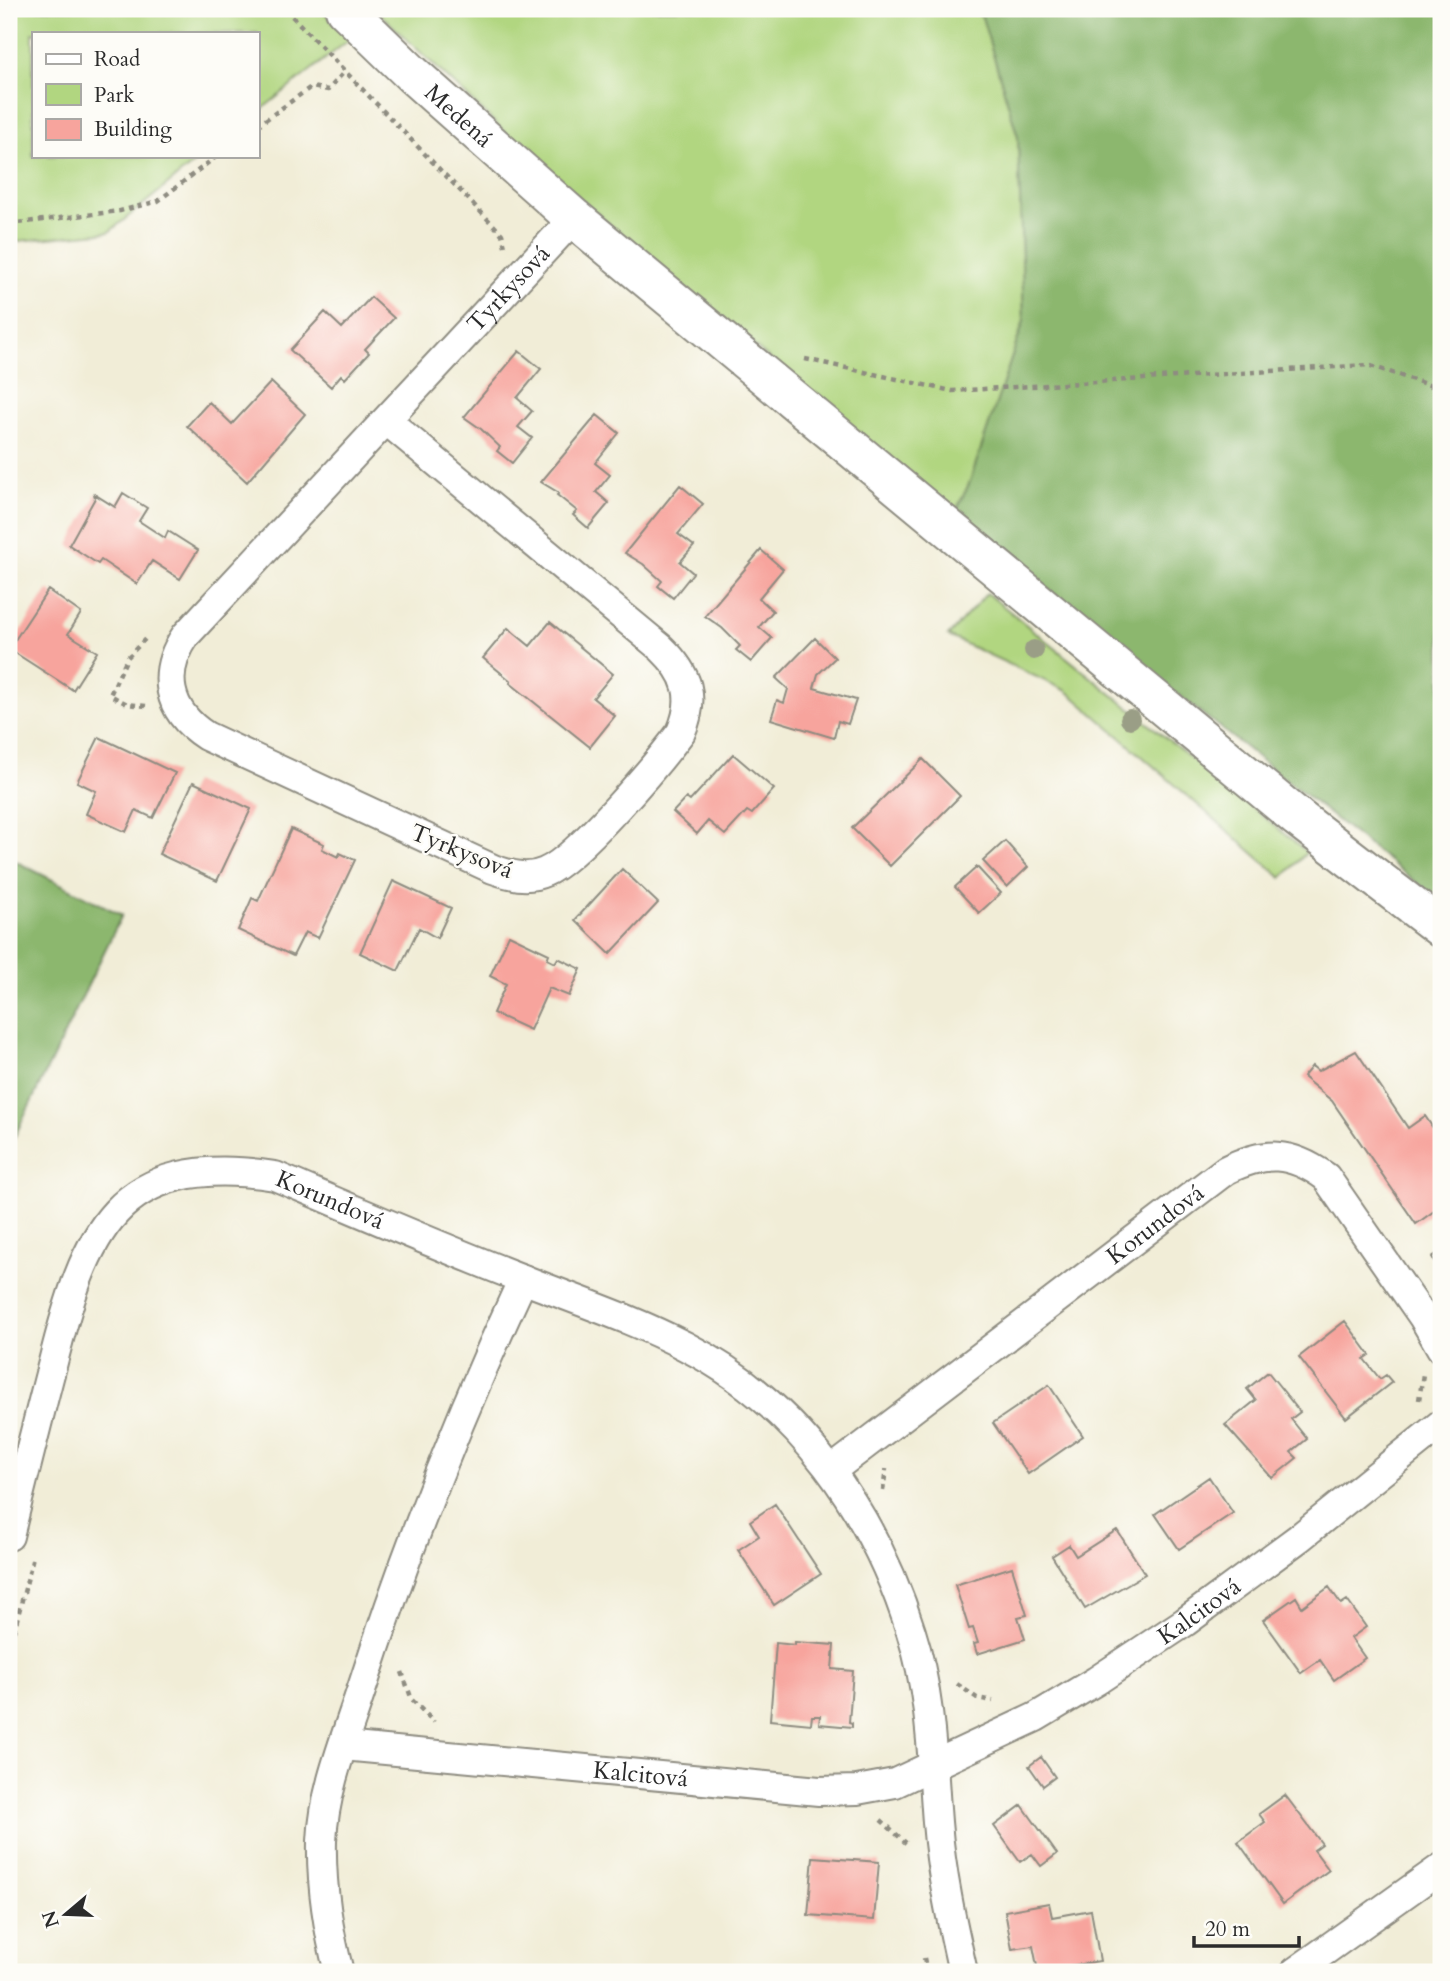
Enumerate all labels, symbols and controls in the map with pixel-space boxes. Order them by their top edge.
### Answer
legend [32,32,259,158]
text: Road [94,45,140,74]
street label: Medená [417,77,500,156]
text: Park [94,81,135,110]
text: Building [94,115,172,144]
street label: Tyrkysová [460,238,558,340]
street label: Tyrkysová [406,816,519,887]
street label: Korundová [271,1162,390,1238]
street label: Korundová [1100,1176,1211,1272]
street label: Kalcitová [1151,1570,1248,1653]
street label: Kalcitová [592,1754,690,1796]
north arrow [32,1880,102,1950]
scale bar [1194,1904,1300,1948]
text: N [36,1907,66,1931]
text: 20 m [1205,1915,1250,1944]

